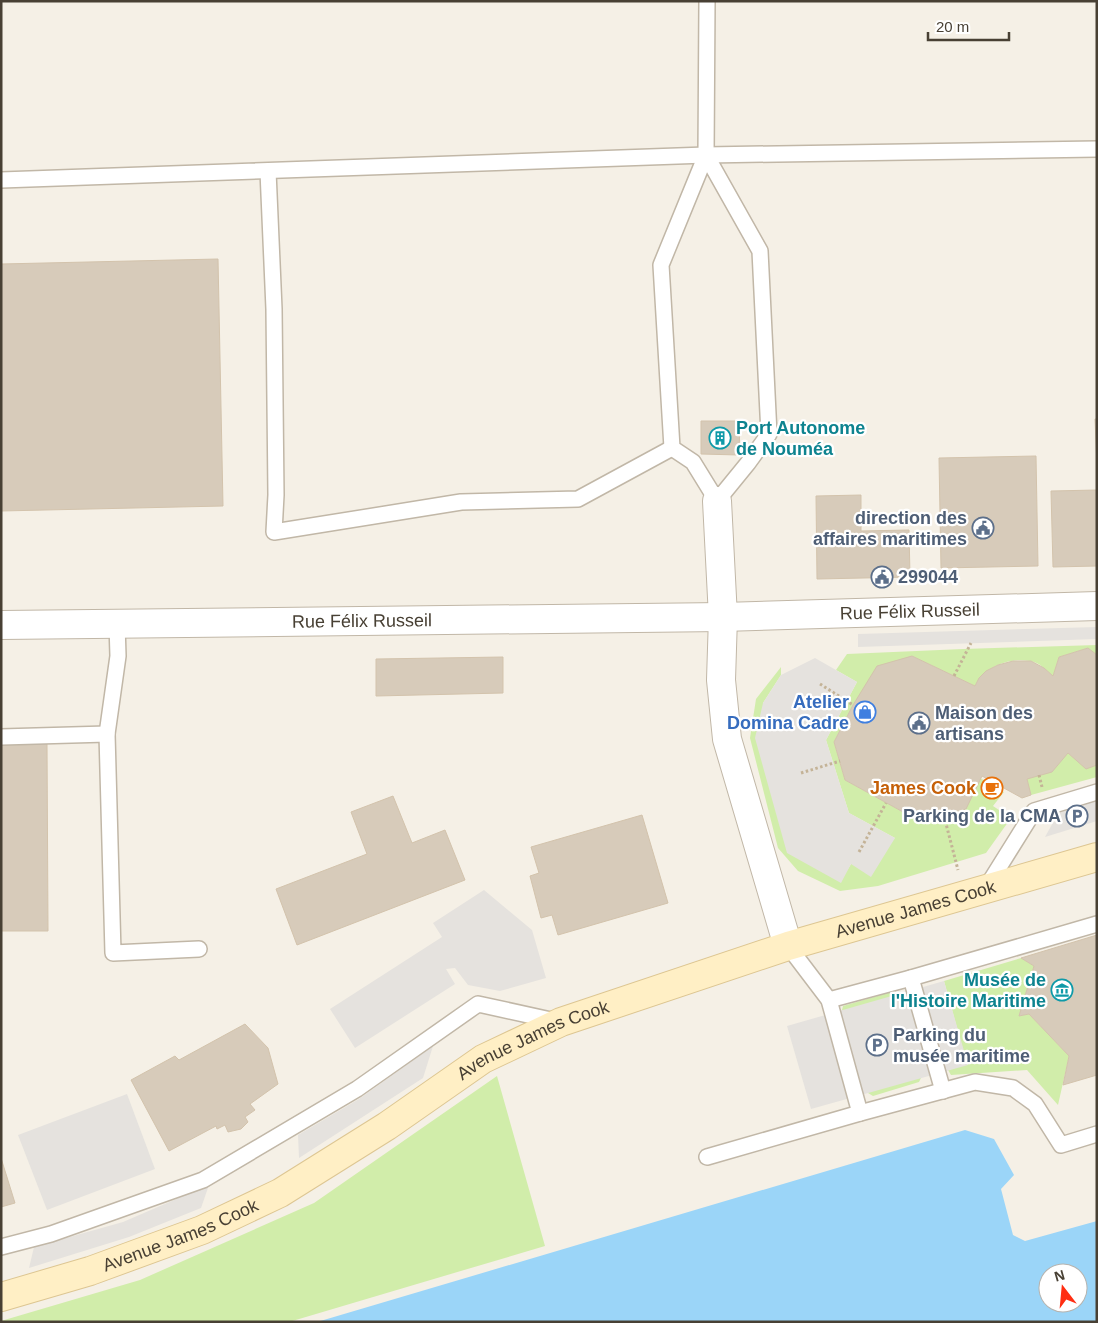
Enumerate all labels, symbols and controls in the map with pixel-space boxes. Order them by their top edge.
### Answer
scale bar [928,10,1009,42]
text: 20 m [936,18,969,35]
place label: Port Autonome de Nouméa [736,418,865,459]
building icon: Port Autonome de Nouméa [708,426,732,450]
place label: direction des affaires maritimes [813,508,967,549]
public building icon: direction des affaires maritimes [971,516,995,540]
public building icon: 299044 [870,565,894,589]
place label: 299044 [898,567,958,587]
street label: Rue Félix Russeil [840,599,980,624]
street label: Rue Félix Russeil [292,610,432,632]
place label: Atelier Domina Cadre [727,692,849,733]
shop icon: Atelier Domina Cadre [853,700,877,724]
place label: Maison des artisans [935,703,1033,744]
public building icon: Maison des artisans [907,711,931,735]
cafe icon: James Cook [980,776,1004,800]
place label: James Cook [870,778,977,798]
parking icon: Parking de la CMA [1065,804,1089,828]
place label: Parking de la CMA [903,806,1061,826]
street label: Avenue James Cook [833,876,999,942]
place label: Musée de l'Histoire Maritime [891,970,1046,1011]
museum icon: Musée de l'Histoire Maritime [1050,978,1074,1002]
street label: Avenue James Cook [453,996,612,1084]
place label: Parking du musée maritime [893,1025,1030,1066]
parking icon: Parking du musée maritime [865,1033,889,1057]
street label: Avenue James Cook [100,1194,262,1275]
north arrow [1038,1263,1088,1313]
text: N [1052,1266,1066,1285]

